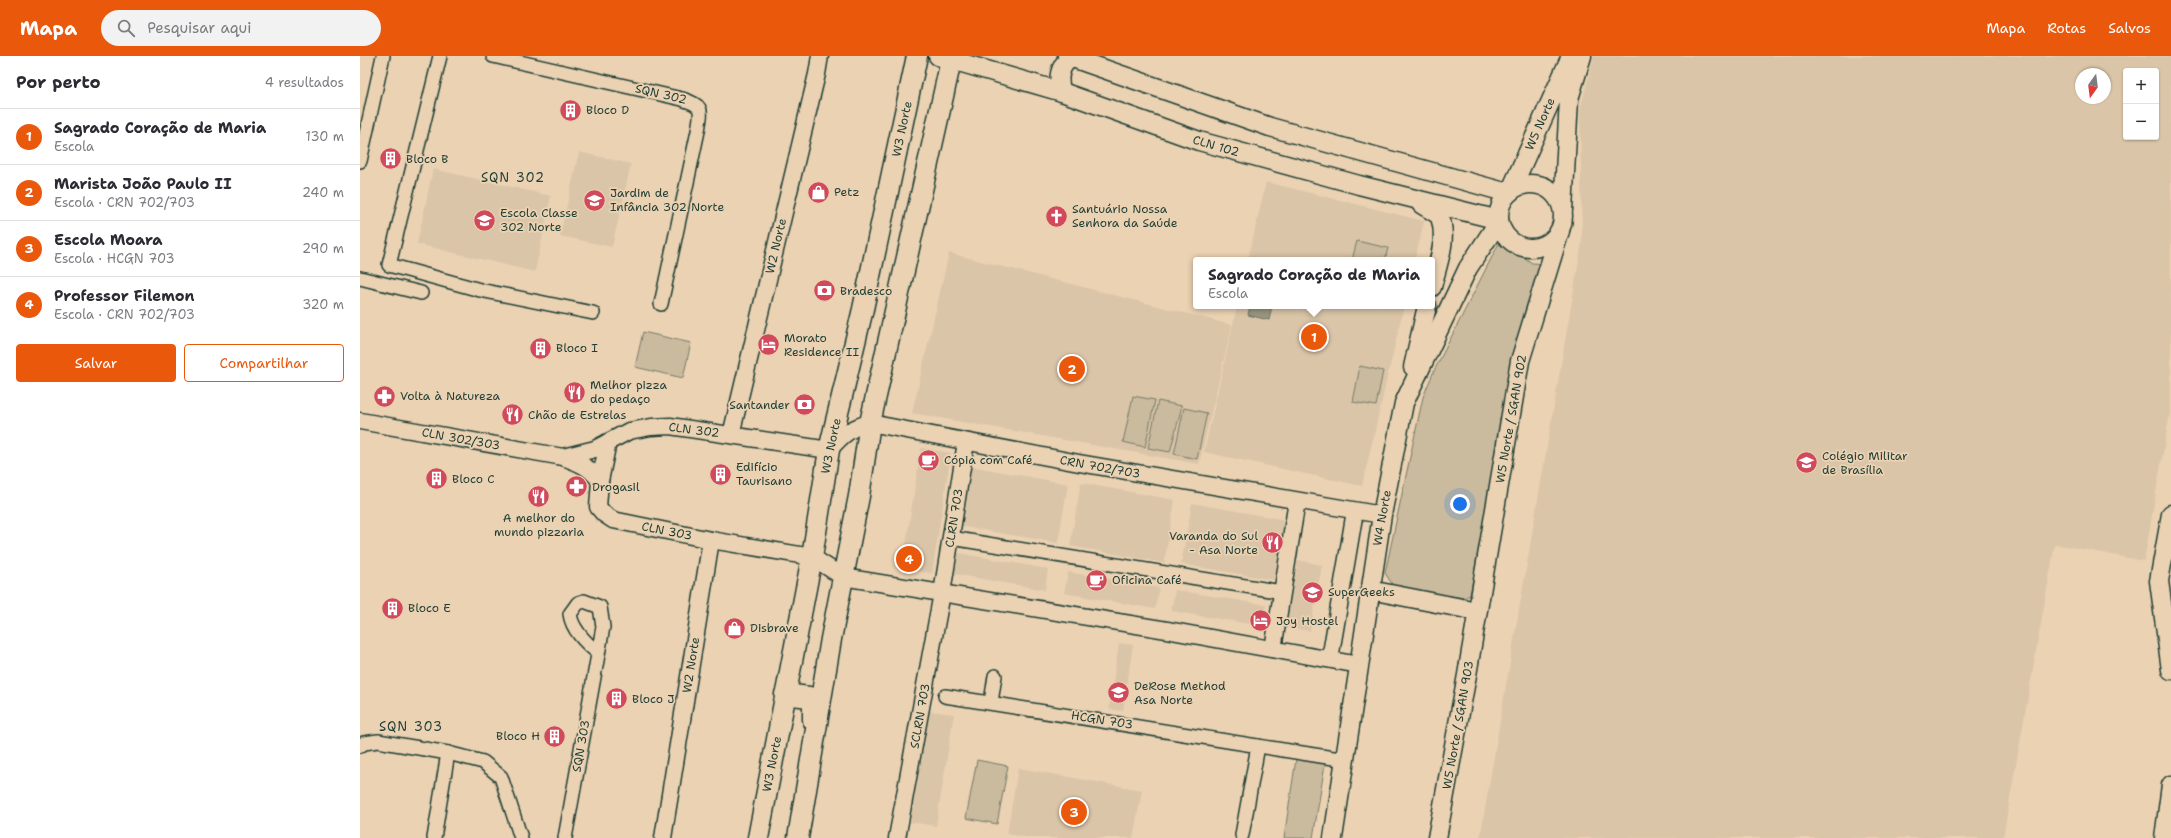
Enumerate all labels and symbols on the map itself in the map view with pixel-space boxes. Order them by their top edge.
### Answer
north arrow [2075,68,2111,104]
street label: SQN 302 [634,80,688,108]
street label: W5 Norte [1521,95,1559,153]
building icon: Bloco D [558,97,584,123]
street label: W3 Norte [888,99,916,158]
place label: Bloco D [586,102,629,118]
street label: CLN 102 [1191,132,1241,160]
building icon: Bloco B [377,146,403,172]
place label: Bloco B [406,151,448,167]
district label: SQN 302 [481,169,545,186]
shop icon: Petz [806,179,832,205]
place label: Petz [834,184,860,200]
place label: Jardim de Infância 302 Norte [610,185,724,215]
school or university icon: Jardim de Infância 302 Norte [582,187,608,213]
place label: Santuário Nossa Senhora da Saúde [1072,201,1178,231]
church icon: Santuário Nossa Senhora da Saúde [1044,203,1070,229]
place label: Escola Classe 302 Norte [500,205,578,235]
school or university icon: Escola Classe 302 Norte [471,207,497,233]
street label: W2 Norte [762,216,790,275]
bank icon: Bradesco [812,278,838,304]
place label: Bradesco [840,283,892,299]
pin: 1 [1301,322,1327,352]
place label: Morato Residence II [784,330,859,360]
hotel icon: Morato Residence II [755,332,781,358]
building icon: Bloco I [527,335,553,361]
place label: Bloco I [556,340,598,356]
street label: W5 Norte / SGAN 902 [1492,353,1530,485]
pin: 2 [1059,354,1085,384]
place label: Melhor pizza do pedaço [590,377,667,407]
restaurant icon: Melhor pizza do pedaço [561,379,587,405]
pharmacy icon: Volta à Natureza [372,383,398,409]
place label: Volta à Natureza [400,388,501,404]
bank icon: Santander [792,392,818,418]
place label: Santander [729,397,790,413]
restaurant icon: Chão de Estrelas [500,402,526,428]
place label: Chão de Estrelas [528,407,626,423]
street label: W3 Norte [817,416,845,475]
street label: CLN 302 [668,419,720,441]
street label: CLN 302/303 [421,424,501,454]
cafe icon: Cópia com Café [916,447,942,473]
place label: Colégio Militar de Brasília [1822,448,1908,478]
school or university icon: Colégio Militar de Brasília [1793,450,1819,476]
place label: Cópia com Café [944,452,1033,468]
street label: CRN 702/703 [1059,452,1141,482]
place label: Edifício Taurisano [736,459,792,489]
building icon: Edifício Taurisano [707,461,733,487]
building icon: Bloco C [424,466,450,492]
place label: Bloco C [452,471,495,487]
pharmacy icon: Drogasil [563,474,589,500]
place label: Drogasil [592,479,640,495]
restaurant icon: A melhor do mundo pizzaria [526,484,552,510]
street label: CLRN 703 [941,487,967,549]
street label: W4 Norte [1369,489,1395,547]
your location [1450,494,1470,514]
place label: A melhor do mundo pizzaria [494,510,585,540]
street label: CLN 303 [640,518,694,544]
place label: Varanda do Sul - Asa Norte [1169,528,1258,558]
restaurant icon: Varanda do Sul - Asa Norte [1260,530,1286,556]
pin: 4 [896,544,922,574]
cafe icon: Oficina Café [1084,567,1110,593]
place label: Oficina Café [1112,572,1182,588]
school or university icon: SuperGeeks [1300,579,1326,605]
place label: SuperGeeks [1328,584,1395,600]
building icon: Bloco E [380,595,406,621]
place label: Bloco E [408,600,451,616]
hotel icon: Joy Hostel [1247,608,1273,634]
place label: Joy Hostel [1276,613,1338,629]
shop icon: Disbrave [722,615,748,641]
place label: Disbrave [750,620,799,636]
street label: W2 Norte [679,636,703,694]
street label: W5 Norte / SGAN 903 [1439,659,1477,791]
place label: DeRose Method Asa Norte [1134,678,1226,708]
school or university icon: DeRose Method Asa Norte [1105,680,1131,706]
street label: SCLRN 703 [906,682,934,750]
building icon: Bloco J [604,686,630,712]
place label: Bloco J [632,691,674,707]
street label: HCGN 703 [1070,707,1134,733]
district label: SQN 303 [379,718,443,735]
street label: SQN 303 [569,719,593,773]
building icon: Bloco H [542,723,568,749]
place label: Bloco H [496,728,540,744]
street label: W3 Norte [759,734,785,793]
pin: 3 [1061,797,1087,827]

